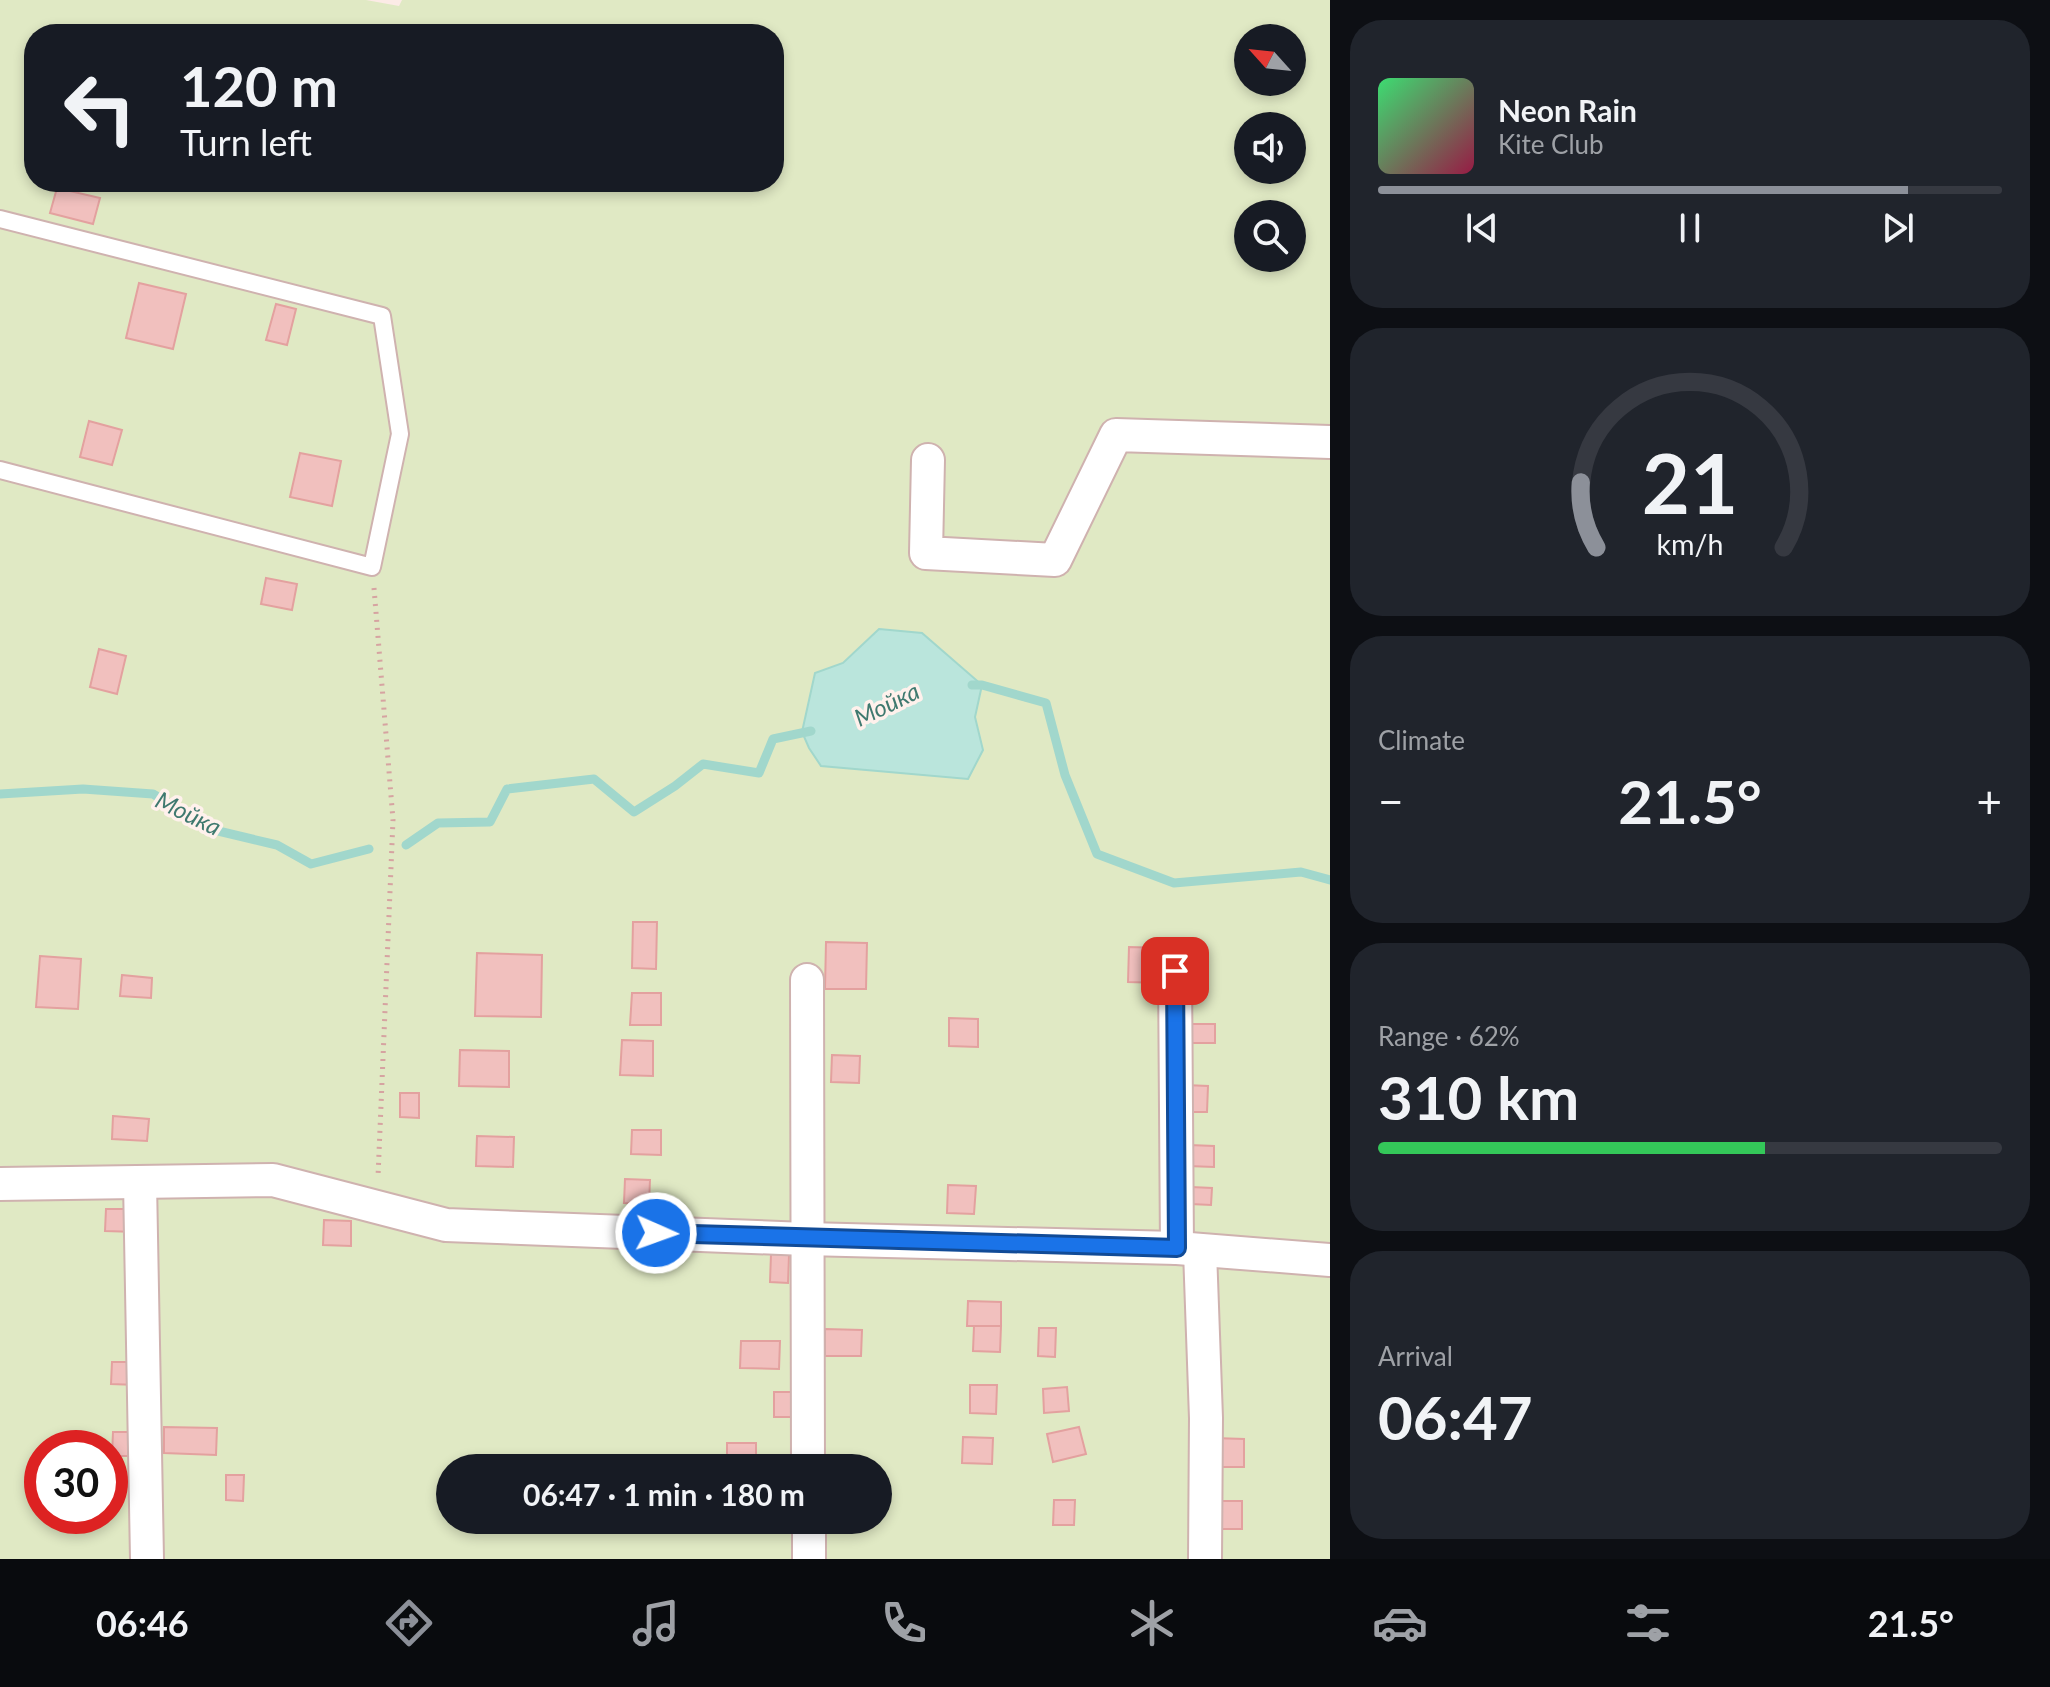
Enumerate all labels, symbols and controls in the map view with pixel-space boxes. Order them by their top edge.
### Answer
north arrow [1234,24,1306,96]
map controls [1234,24,1306,272]
text: 120 m [180,52,338,119]
icon: left [48,56,152,160]
text: Neon Rain [1498,92,1637,128]
button: sound [1234,112,1306,184]
text: Turn left [180,120,312,164]
text: Kite Club [1498,128,1604,160]
button: search [1234,200,1306,272]
icon: previous [1460,206,1504,250]
icon: pause [1668,206,1712,250]
icon: next [1876,206,1920,250]
text: 21 [1642,431,1738,531]
text: km/h [1657,527,1723,561]
water label: Мойка [849,676,924,732]
text: Climate [1378,724,1465,756]
text: 21.5° [1618,765,1762,837]
text: − [1378,775,1404,827]
text: + [1976,775,2002,827]
water label: Мойка [151,785,226,841]
pin [1141,937,1209,1005]
icon: arrive [1153,949,1197,993]
text: Range · 62% [1378,1020,1520,1052]
text: 310 km [1378,1061,1579,1133]
position arrow [614,1191,698,1275]
text: Arrival [1378,1340,1453,1372]
text: 06:47 [1378,1381,1533,1453]
speed limit sign: 30 [24,1430,128,1534]
text: 06:47 · 1 min · 180 m [523,1476,805,1512]
icon: directions [381,1595,437,1651]
icon: music [628,1595,684,1651]
icon: phone [876,1595,932,1651]
icon: climate [1124,1595,1180,1651]
icon: car [1372,1595,1428,1651]
icon: filters [1620,1595,1676,1651]
text: 06:46 [96,1601,189,1645]
text: 21.5° [1868,1601,1954,1645]

